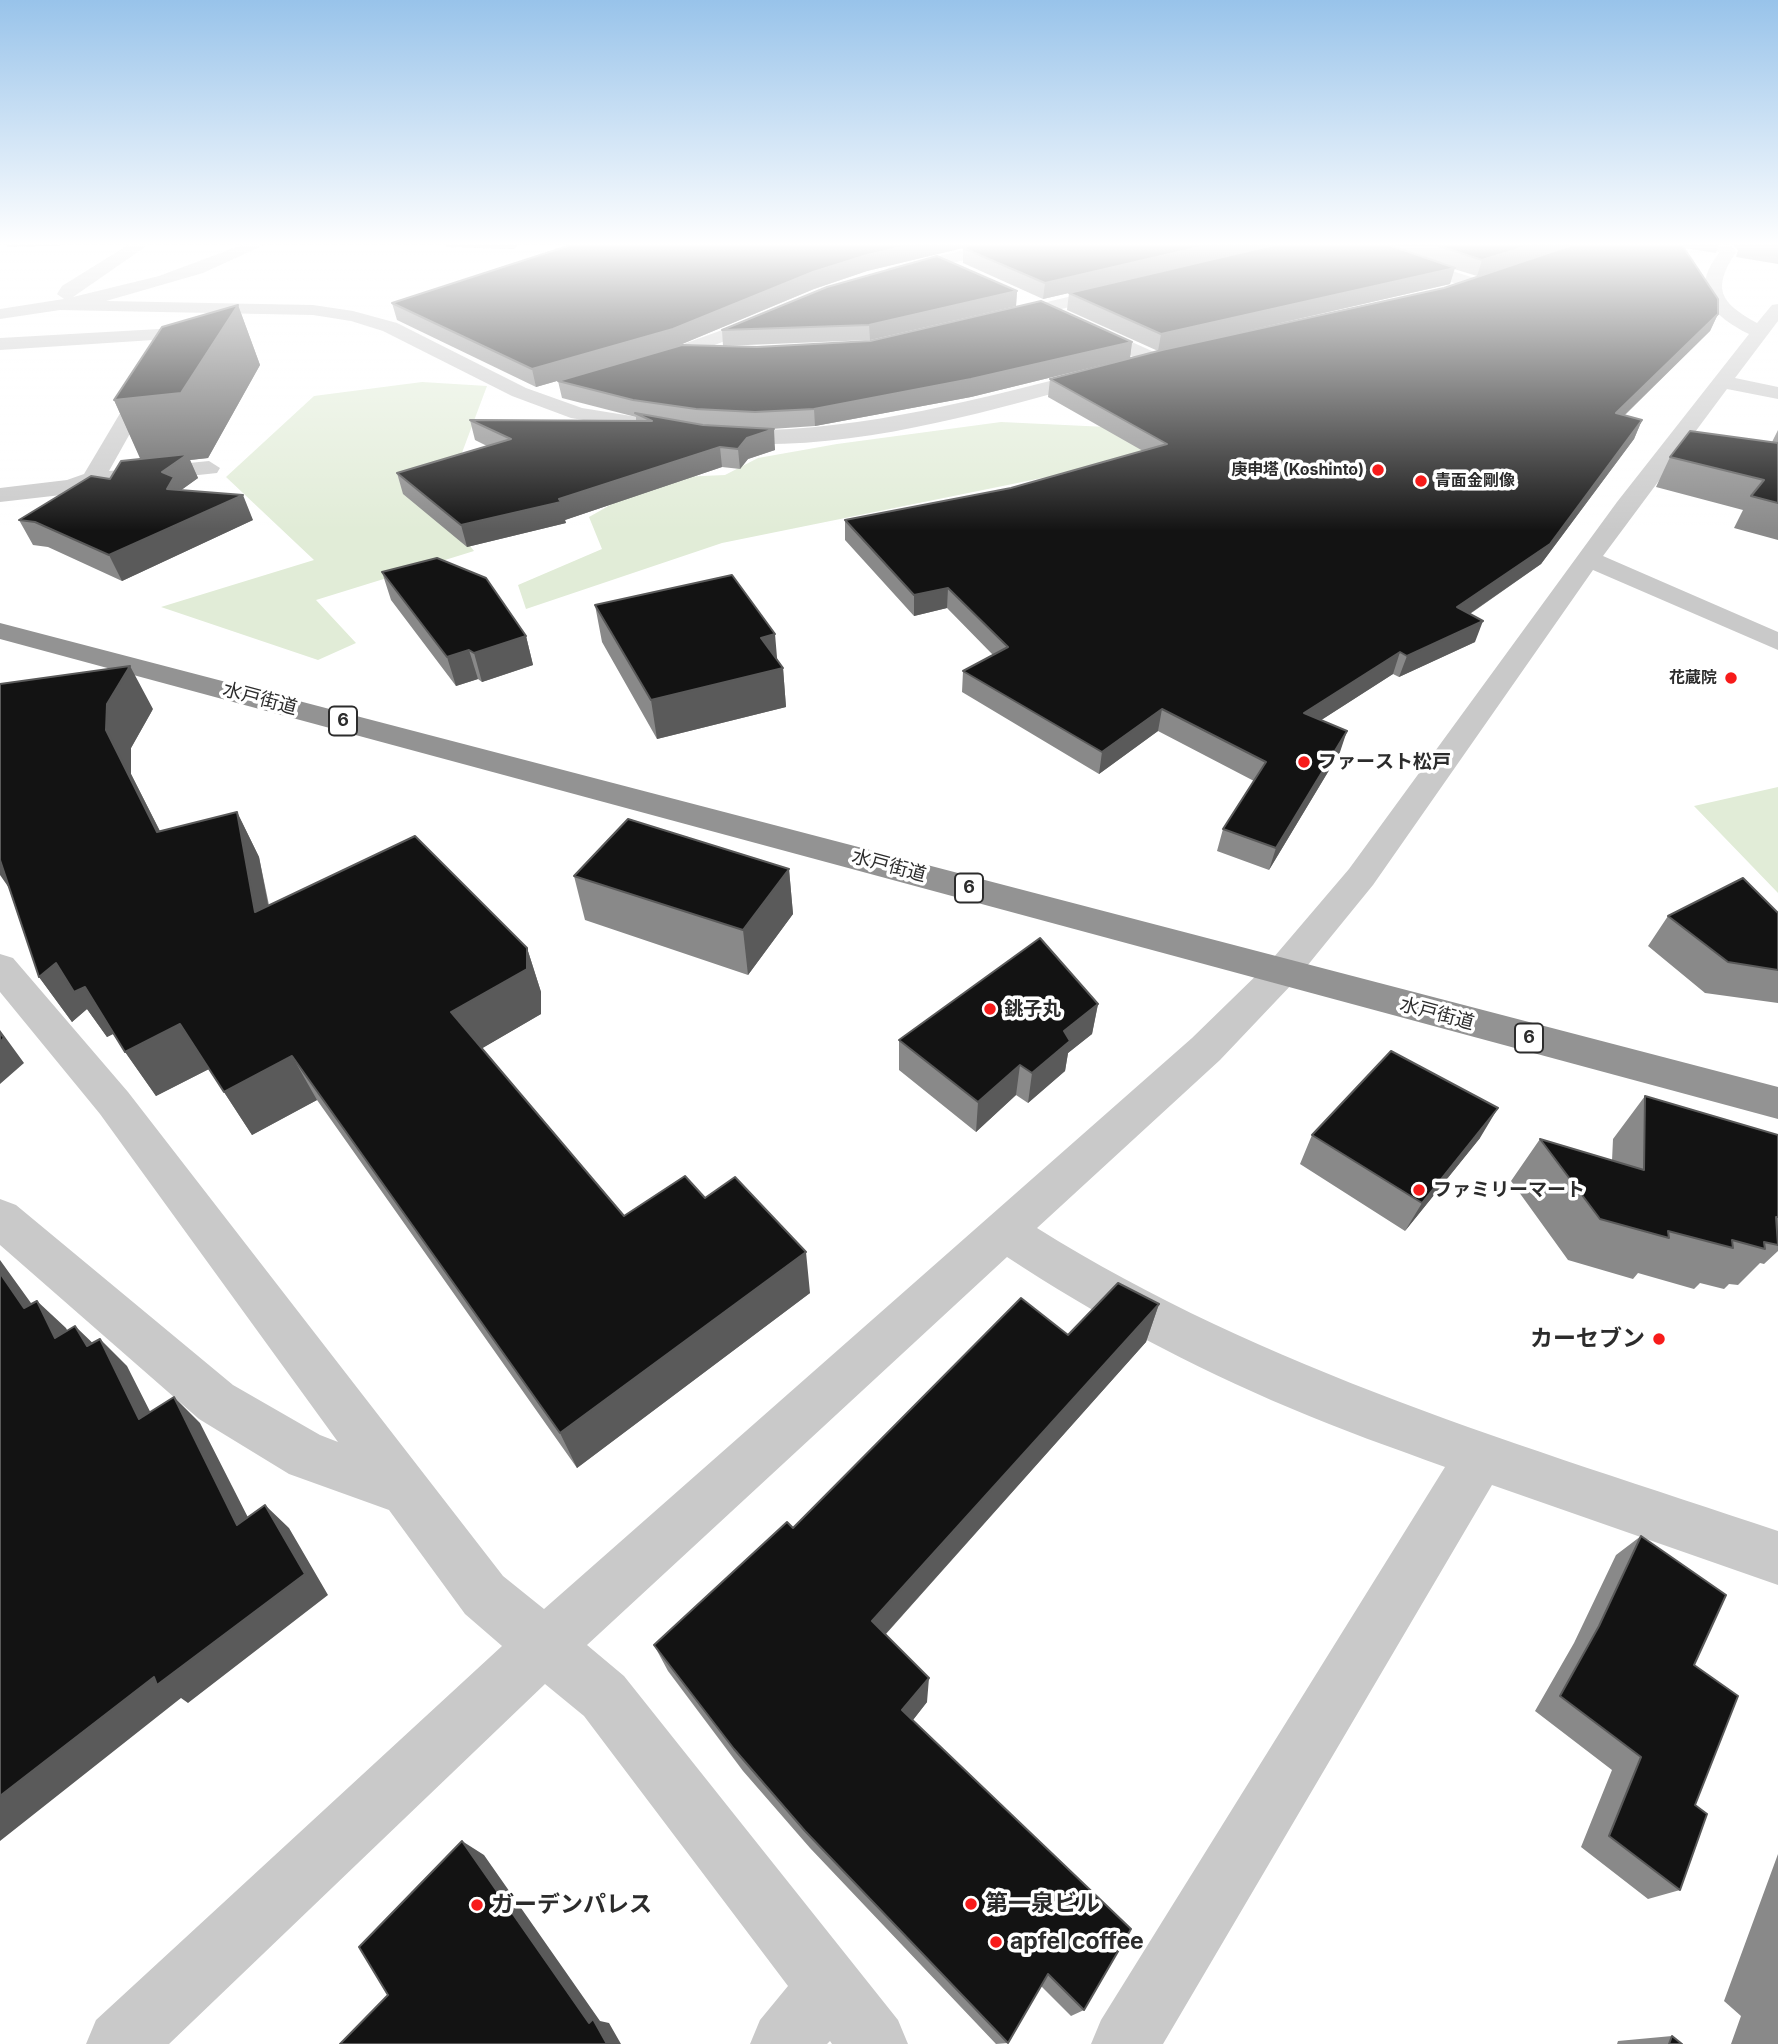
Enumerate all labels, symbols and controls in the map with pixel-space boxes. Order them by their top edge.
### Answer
place label: 庚申塔 (Koshinto) [1231,460,1364,480]
marker: 庚申塔 (Koshinto) [1370,462,1386,478]
place label: 青面金剛像 [1435,471,1515,491]
marker: 青面金剛像 [1413,473,1429,489]
place label: 花蔵院 [1669,668,1717,688]
marker: 花蔵院 [1723,670,1739,686]
street label: 水戸街道 [220,678,300,720]
road number: 6 [329,706,357,736]
place label: ファースト松戸 [1318,751,1451,773]
marker: ファースト松戸 [1296,754,1312,770]
street label: 水戸街道 [849,845,929,887]
road number: 6 [955,874,983,903]
street label: 水戸街道 [1397,993,1477,1035]
place label: 銚子丸 [1004,998,1061,1020]
marker: 銚子丸 [982,1001,998,1017]
road number: 6 [1515,1023,1543,1052]
place label: ファミリーマート [1433,1179,1585,1201]
marker: ファミリーマート [1411,1182,1427,1198]
place label: カーセブン [1530,1325,1645,1353]
marker: カーセブン [1651,1331,1667,1347]
place label: 第一泉ビル [985,1890,1100,1918]
place label: ガーデンパレス [491,1891,652,1919]
marker: 第一泉ビル [963,1896,979,1912]
marker: ガーデンパレス [469,1897,485,1913]
place label: apfel coffee [1010,1928,1144,1956]
marker: apfel coffee [988,1934,1004,1950]

